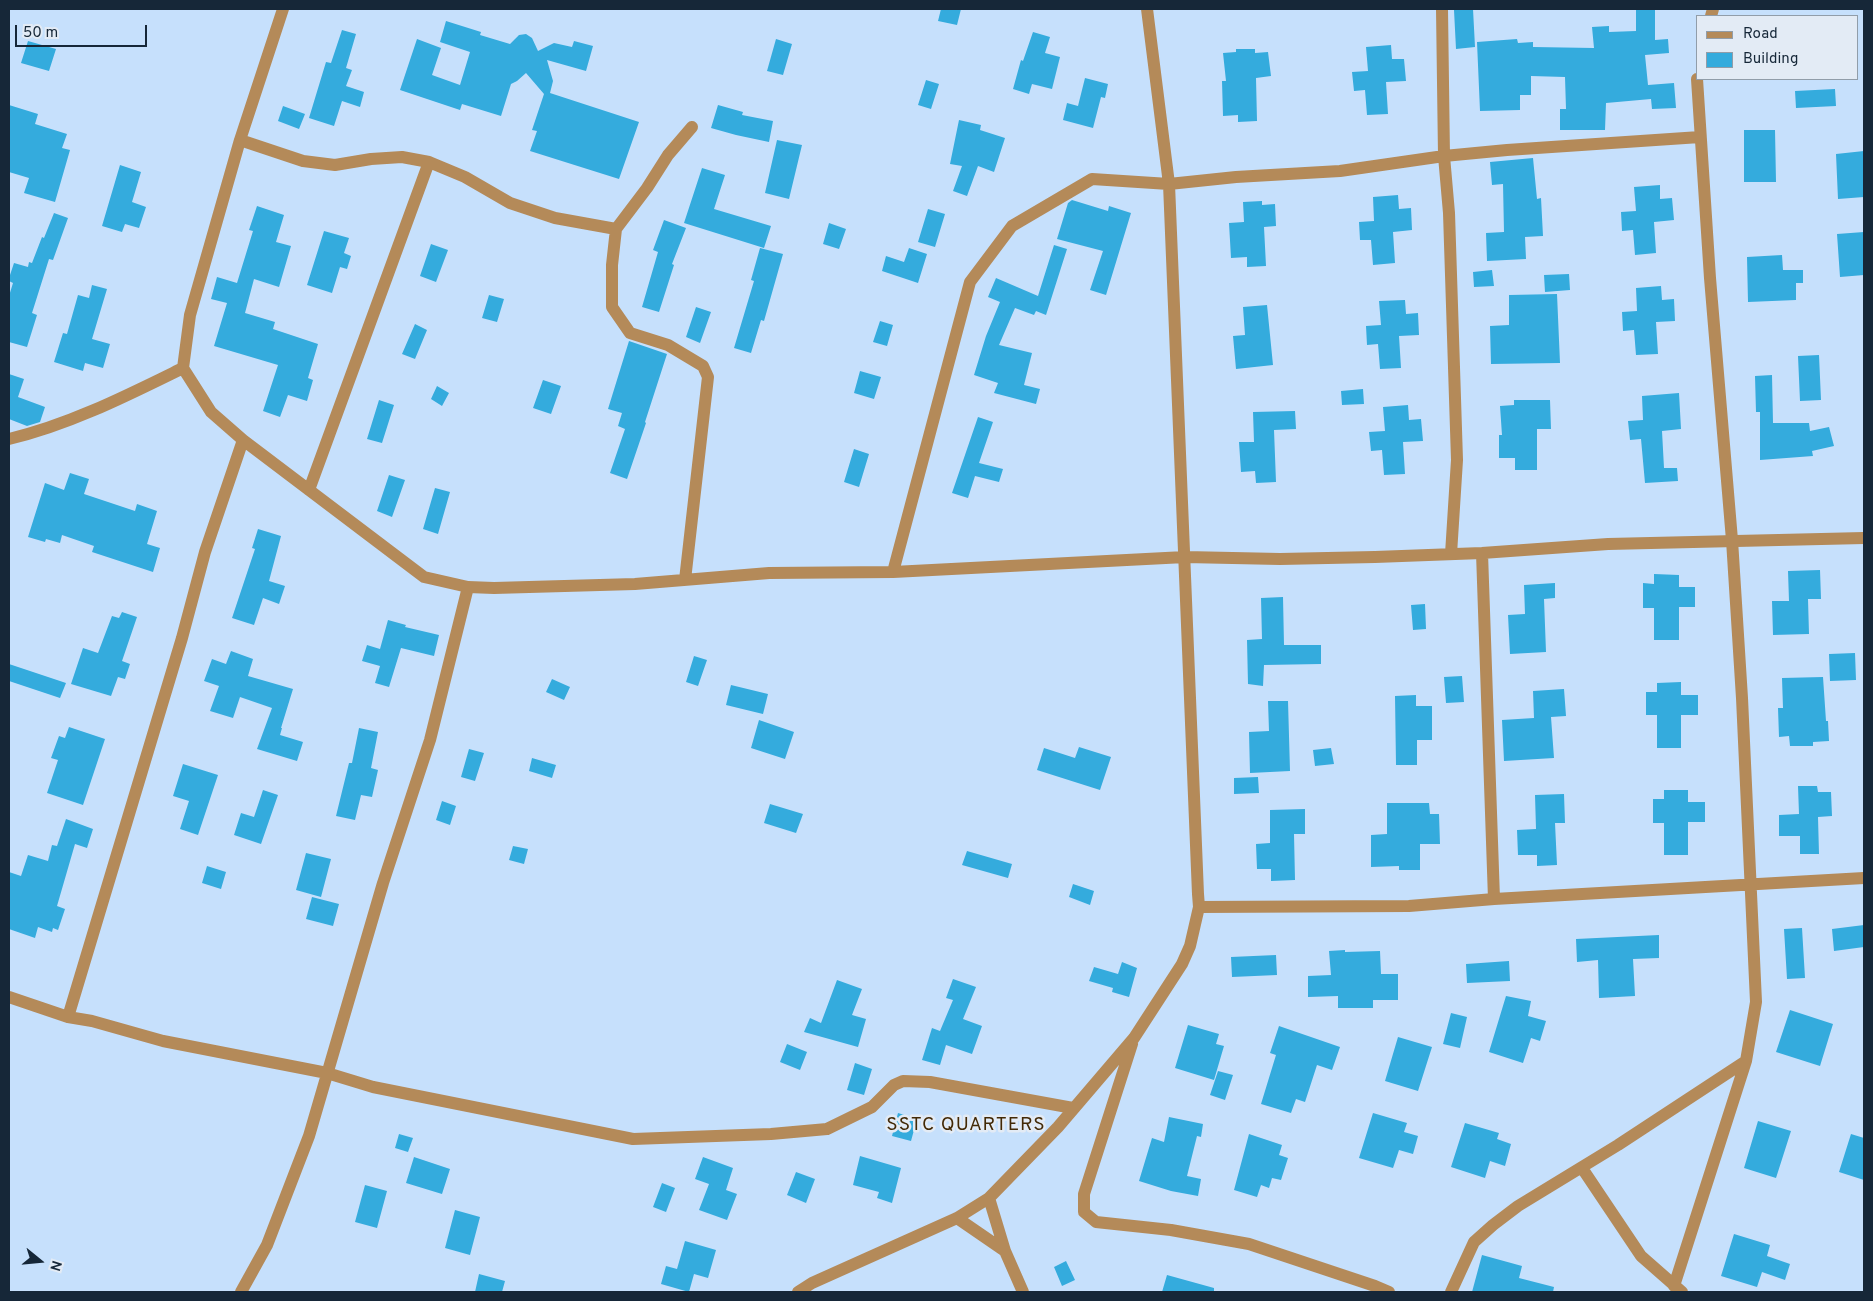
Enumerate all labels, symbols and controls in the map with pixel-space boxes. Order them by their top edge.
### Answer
scale bar [18,15,150,47]
legend [1696,15,1858,80]
text: 50 m [23,24,58,43]
text: Road [1743,25,1778,44]
text: Building [1743,50,1798,69]
district label: SSTC QUARTERS [885,1115,1047,1137]
north arrow [15,1236,65,1286]
text: N [45,1258,64,1273]

